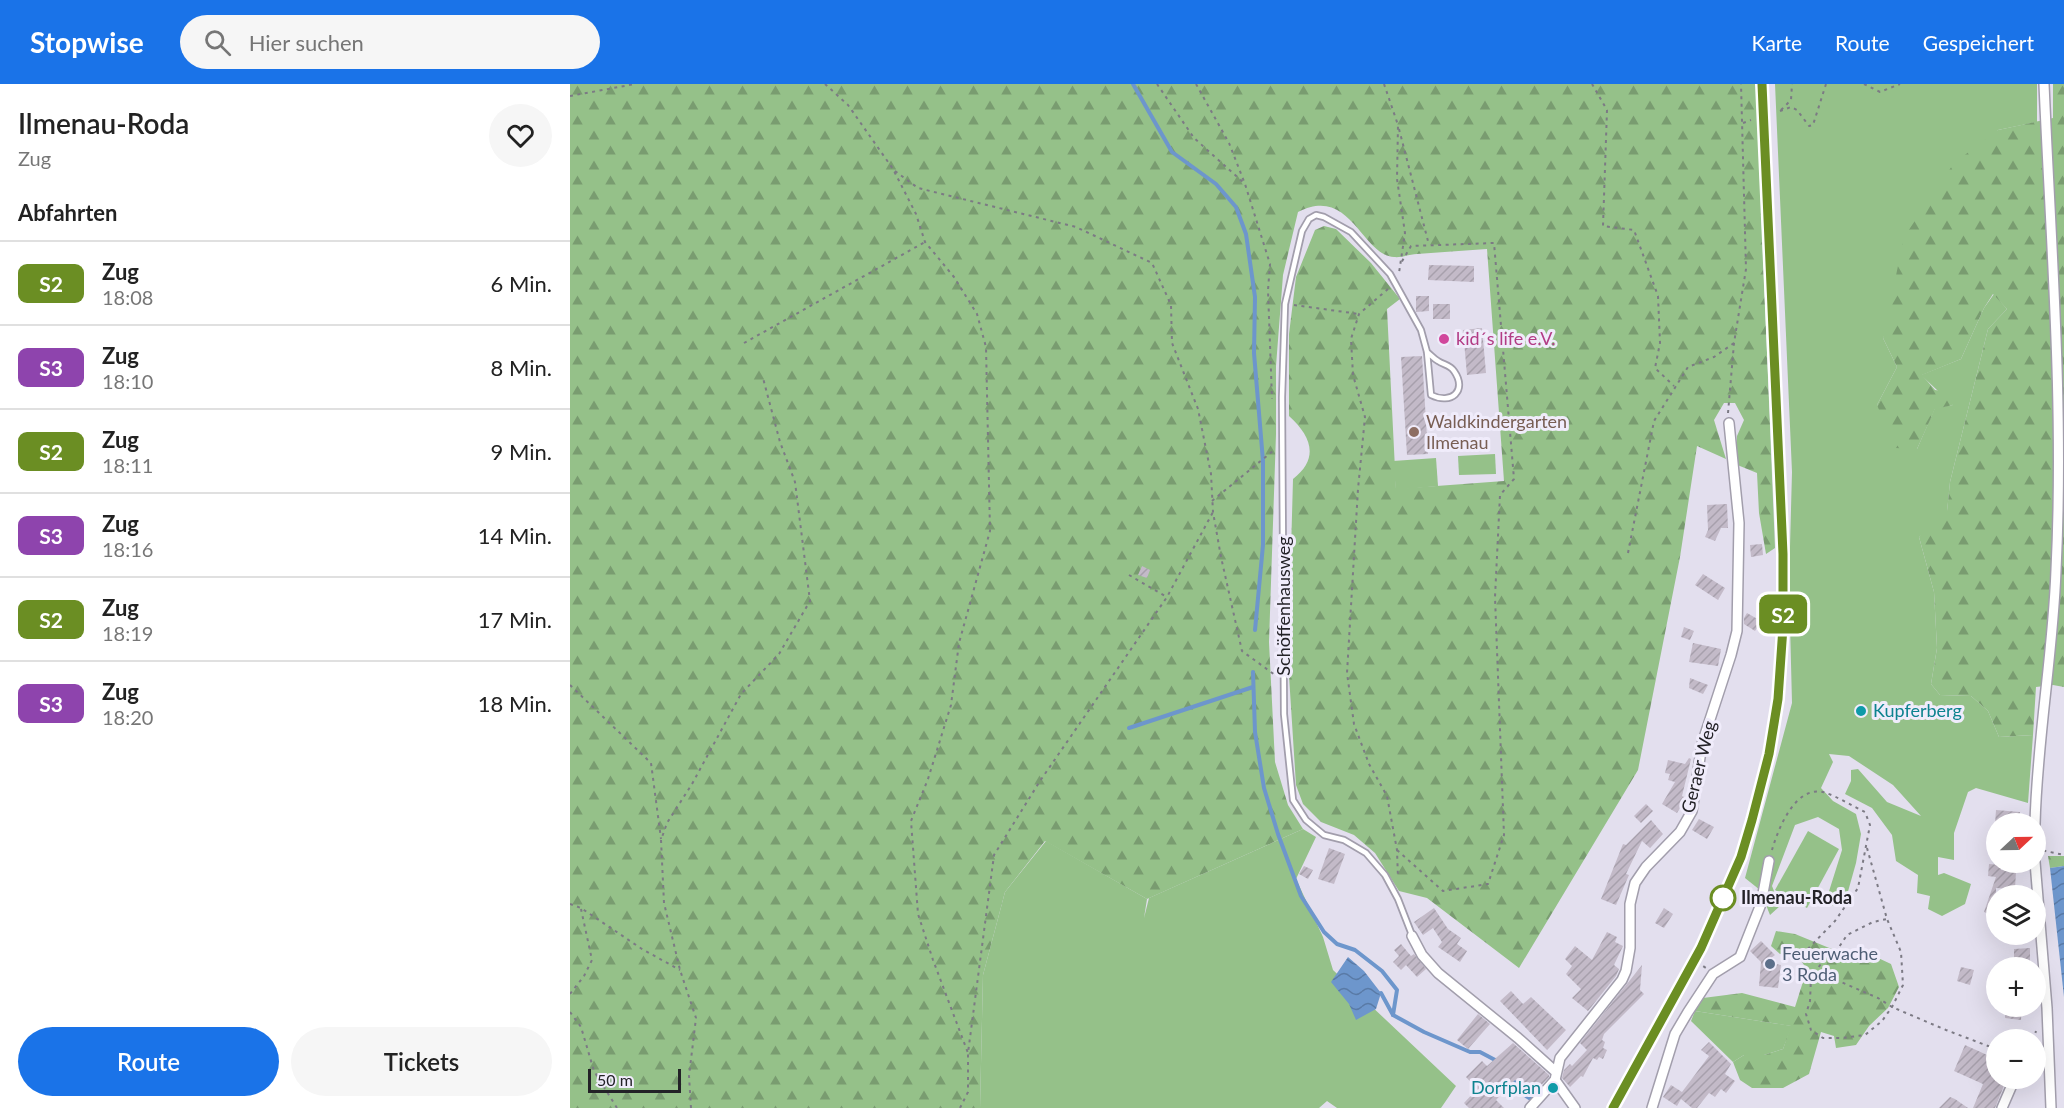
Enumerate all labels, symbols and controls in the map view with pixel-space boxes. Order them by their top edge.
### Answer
search box [180,15,600,69]
text: Stopwise [30,25,144,59]
icon: search [201,26,234,59]
text: Hier suchen [249,29,364,56]
text: Karte [1752,30,1802,55]
text: Route [1835,30,1890,55]
text: Gespeichert [1923,30,2034,55]
button: heart [489,104,552,167]
text: Ilmenau-Roda [18,106,189,140]
text: Zug [18,146,51,170]
text: Abfahrten [18,199,117,226]
text: Zug [102,258,139,285]
text: 6 Min. [491,270,552,297]
text: S2 [39,271,63,296]
text: 18:08 [102,285,153,309]
place label: kid´s life e.V. [1456,327,1555,349]
marker: kid´s life e.V. [1437,332,1451,346]
text: Zug [102,342,139,369]
text: 8 Min. [491,354,552,381]
text: S3 [39,355,63,380]
text: 18:10 [102,369,153,393]
place label: Waldkindergarten Ilmenau [1426,410,1567,453]
marker: Waldkindergarten Ilmenau [1407,425,1421,439]
text: Zug [102,426,139,453]
text: 9 Min. [491,438,552,465]
text: S2 [39,439,63,464]
text: 18:11 [102,453,153,477]
text: Zug [102,510,139,537]
text: 14 Min. [478,522,552,549]
text: S3 [39,523,63,548]
street label: Schöffenhausweg [1272,536,1294,676]
text: 18:16 [102,537,153,561]
text: Zug [102,594,139,621]
line badge: S2 [1756,594,1810,634]
text: S2 [1771,602,1795,627]
text: 17 Min. [478,606,552,633]
text: S2 [39,607,63,632]
text: 18:19 [102,621,153,645]
text: Zug [102,678,139,705]
text: 18 Min. [478,690,552,717]
text: S3 [39,691,63,716]
place label: Kupferberg [1873,699,1962,721]
marker: Kupferberg [1854,704,1868,718]
text: 18:20 [102,705,153,729]
street label: Geraer Weg [1676,718,1720,815]
north arrow [1986,813,2046,873]
map controls [1986,813,2046,1089]
marker: Ilmenau-Roda [1710,885,1736,911]
button: layers [1986,885,2046,945]
place label: Ilmenau-Roda [1741,886,1852,908]
place label: Feuerwache 3 Roda [1782,942,1878,985]
marker: Feuerwache 3 Roda [1763,957,1777,971]
button: + [1986,957,2046,1017]
button: Route [18,1027,279,1096]
button: Tickets [291,1027,552,1096]
button: − [1986,1029,2046,1089]
scale bar [588,1066,681,1094]
text: 50 m [597,1070,633,1089]
place label: Dorfplan [1471,1076,1541,1098]
marker: Dorfplan [1546,1081,1560,1095]

